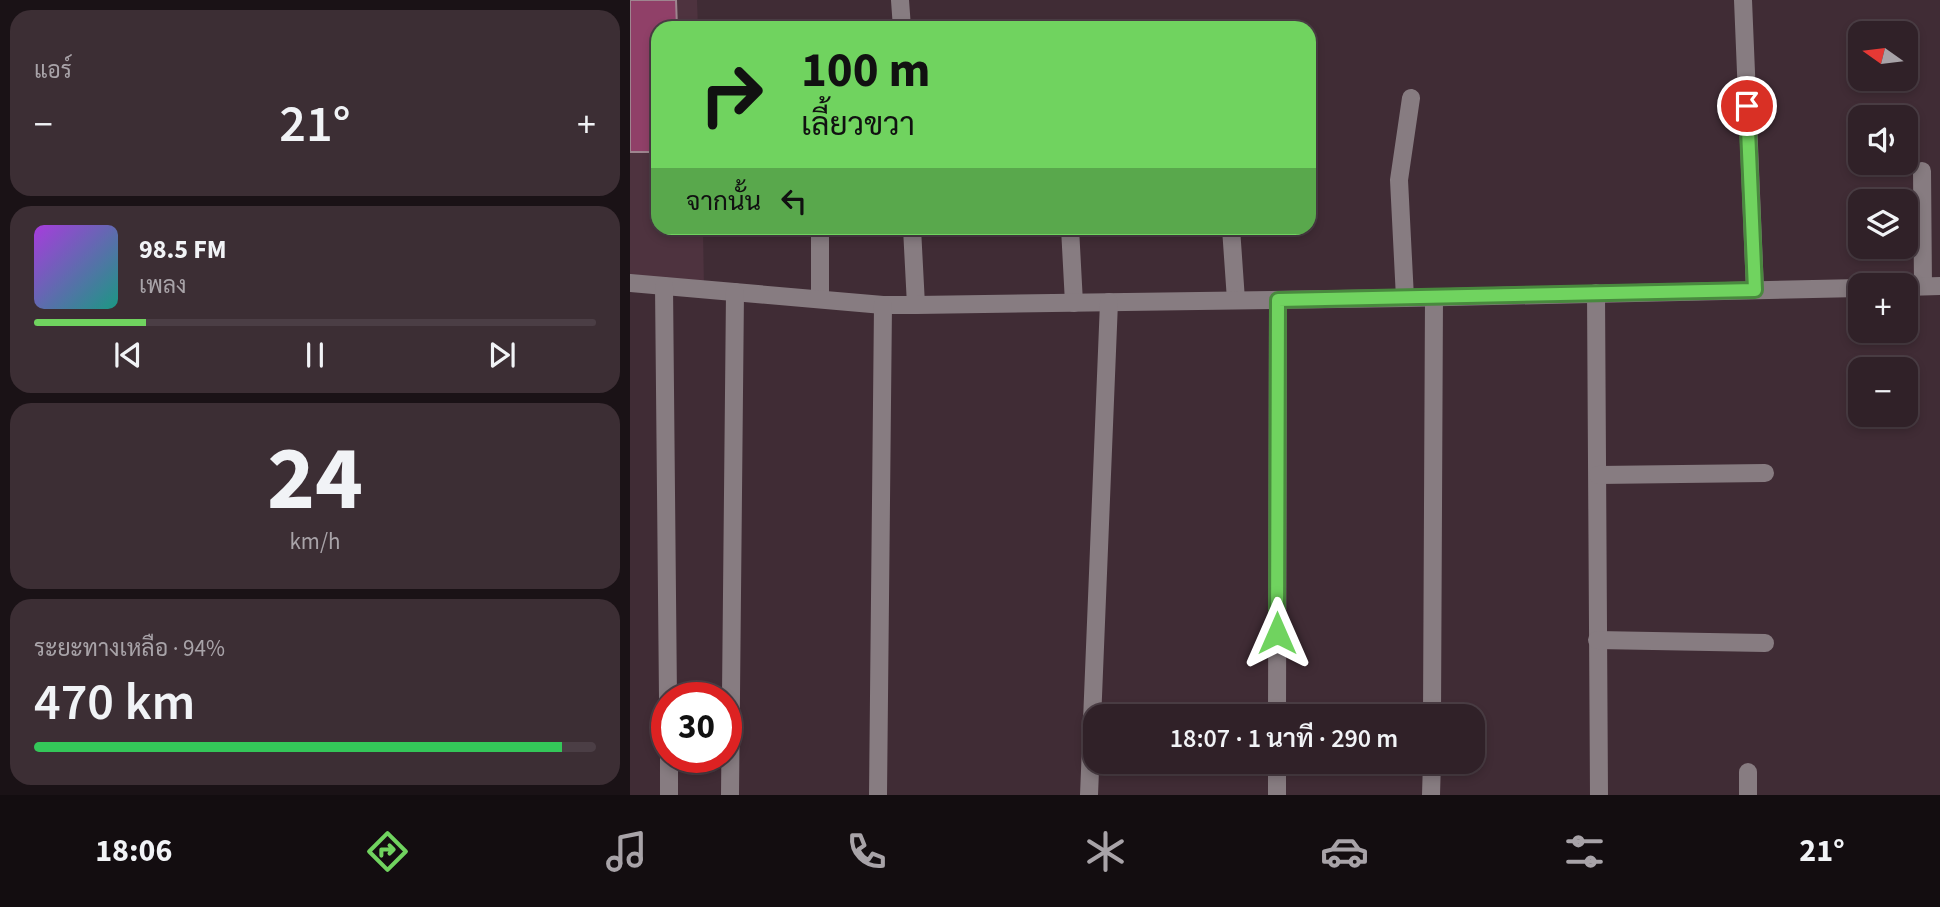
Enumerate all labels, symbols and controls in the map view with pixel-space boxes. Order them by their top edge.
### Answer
north arrow [1848,21,1918,91]
map controls [1848,21,1918,427]
text: 100 m [801,36,930,106]
icon: right [686,49,777,140]
text: แอร์ [34,54,72,87]
pin [1717,76,1777,136]
icon: arrive [1728,87,1766,125]
text: 21° [279,88,351,162]
text: − [34,98,53,152]
text: + [577,98,596,152]
text: เลี้ยวขวา [801,102,915,148]
button: sound [1848,105,1918,175]
icon: left [775,182,813,220]
text: จากนั้น [686,183,761,220]
button: layers [1848,189,1918,259]
text: 98.5 FM [139,231,227,268]
text: เพลง [139,269,186,302]
button: + [1848,273,1918,343]
icon: previous [109,336,147,374]
icon: pause [296,336,334,374]
icon: next [483,336,521,374]
button: − [1848,357,1918,427]
text: 24 [267,415,363,544]
text: km/h [289,525,341,558]
position arrow [1240,596,1314,670]
text: ระยะทางเหลือ · 94% [34,632,225,665]
text: 470 km [34,666,195,740]
speed limit sign: 30 [651,682,742,773]
text: 18:07 · 1 นาที · 290 m [1170,720,1398,757]
icon: directions [363,827,412,876]
icon: music [602,827,651,876]
icon: phone [842,827,891,876]
icon: climate [1081,827,1130,876]
icon: car [1320,827,1369,876]
icon: filters [1560,827,1609,876]
text: 18:06 [95,828,172,874]
text: 21° [1799,828,1845,874]

